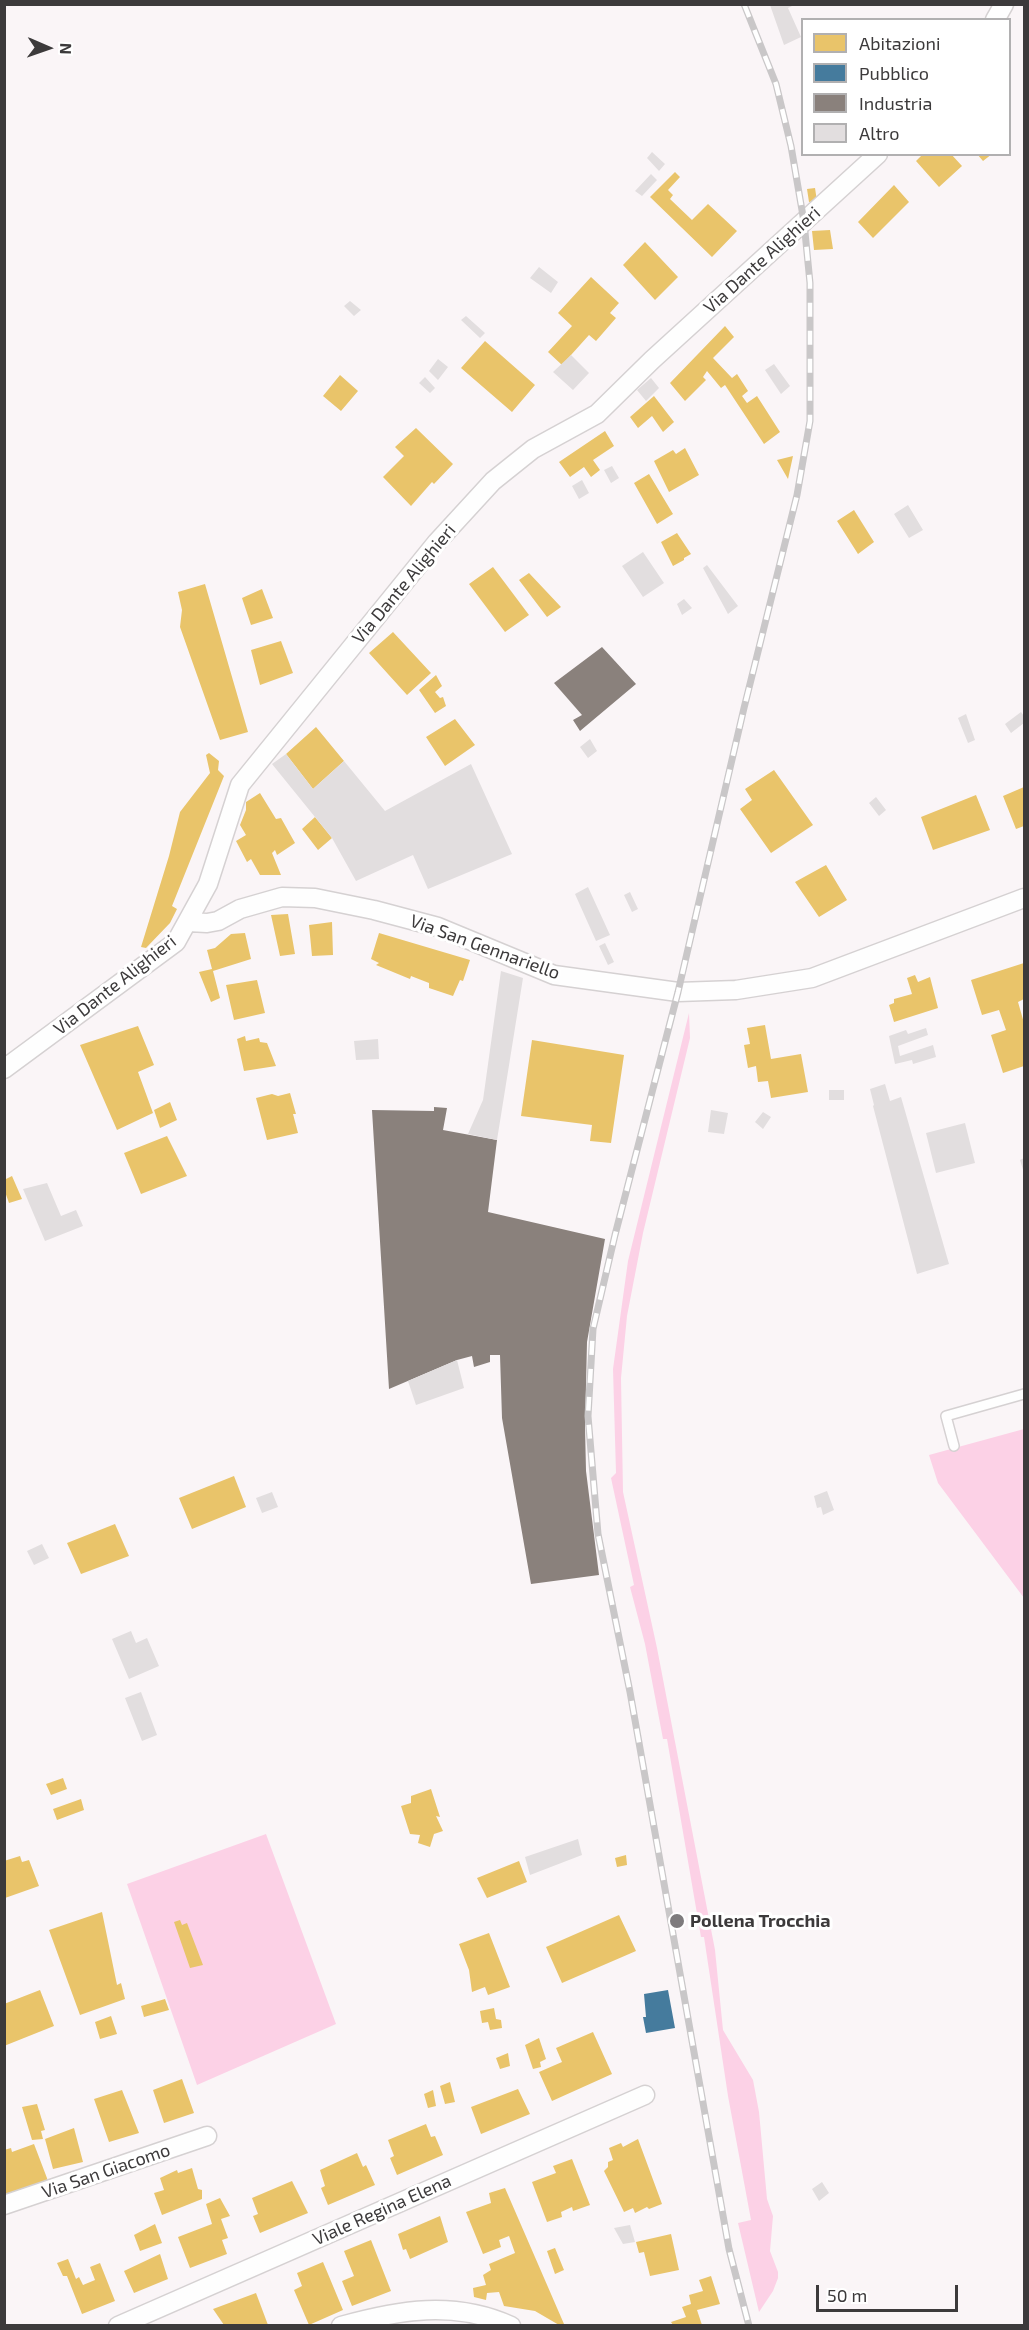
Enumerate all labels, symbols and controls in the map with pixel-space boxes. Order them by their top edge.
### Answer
north arrow [18,18,78,78]
legend [801,18,1011,156]
text: Abitazioni [859,32,940,54]
text: N [57,43,76,55]
text: Pubblico [859,62,929,84]
text: Industria [859,92,932,114]
text: Altro [859,122,899,144]
street label: Via Dante Alighieri [699,202,825,318]
street label: Via Dante Alighieri [348,520,460,648]
street label: Via San Gennariello [407,910,563,984]
street label: Via Dante Alighieri [49,930,181,1040]
place label: Pollena Trocchia [690,1910,830,1932]
marker: Pollena Trocchia [668,1912,686,1930]
street label: Via San Giacomo [39,2139,173,2203]
street label: Viale Regina Elena [309,2170,455,2250]
scale bar [819,2273,962,2311]
text: 50 m [827,2284,867,2306]

